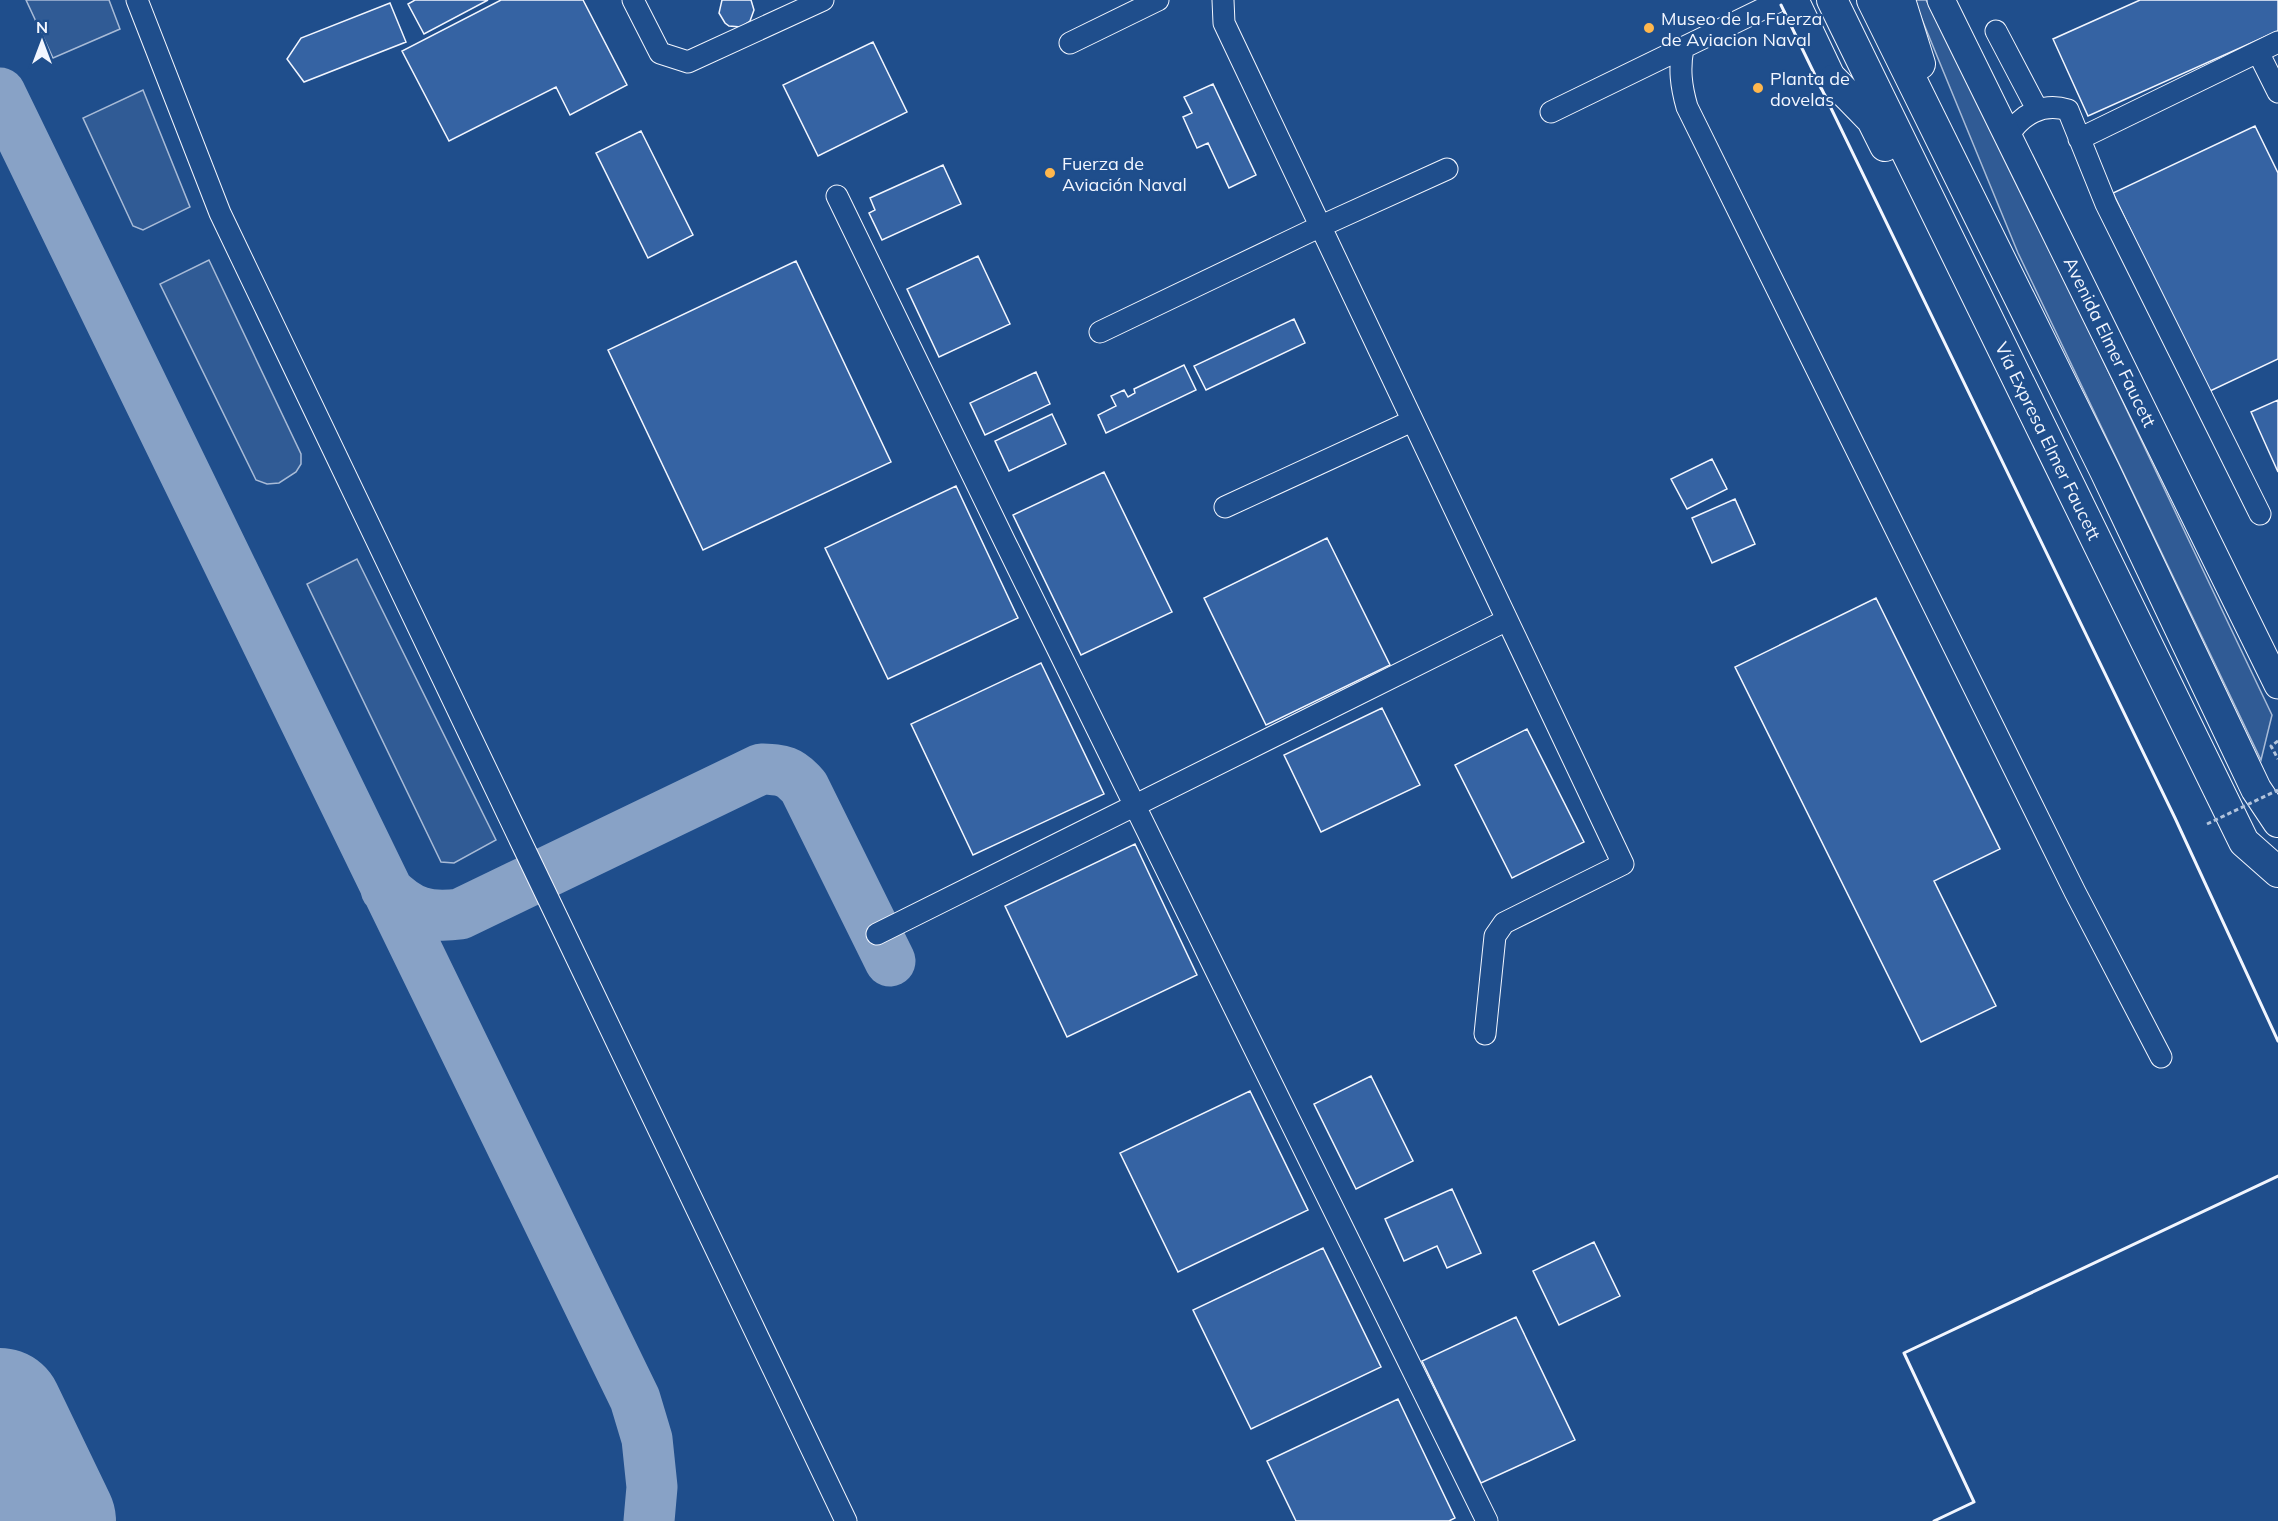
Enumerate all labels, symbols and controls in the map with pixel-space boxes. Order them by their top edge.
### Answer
place label: Museo de la Fuerza de Aviacion Naval [1661,7,1822,51]
north arrow [12,12,72,72]
text: N [36,17,48,37]
marker: Museo de la Fuerza de Aviacion Naval [1642,21,1656,35]
place label: Planta de dovelas [1770,67,1850,111]
marker: Planta de dovelas [1751,81,1765,95]
place label: Fuerza de Aviación Naval [1062,152,1187,196]
marker: Fuerza de Aviación Naval [1043,166,1057,180]
street label: Avenida Elmer Faucett [2059,253,2161,431]
street label: Vía Expresa Elmer Faucett [1990,338,2106,544]

